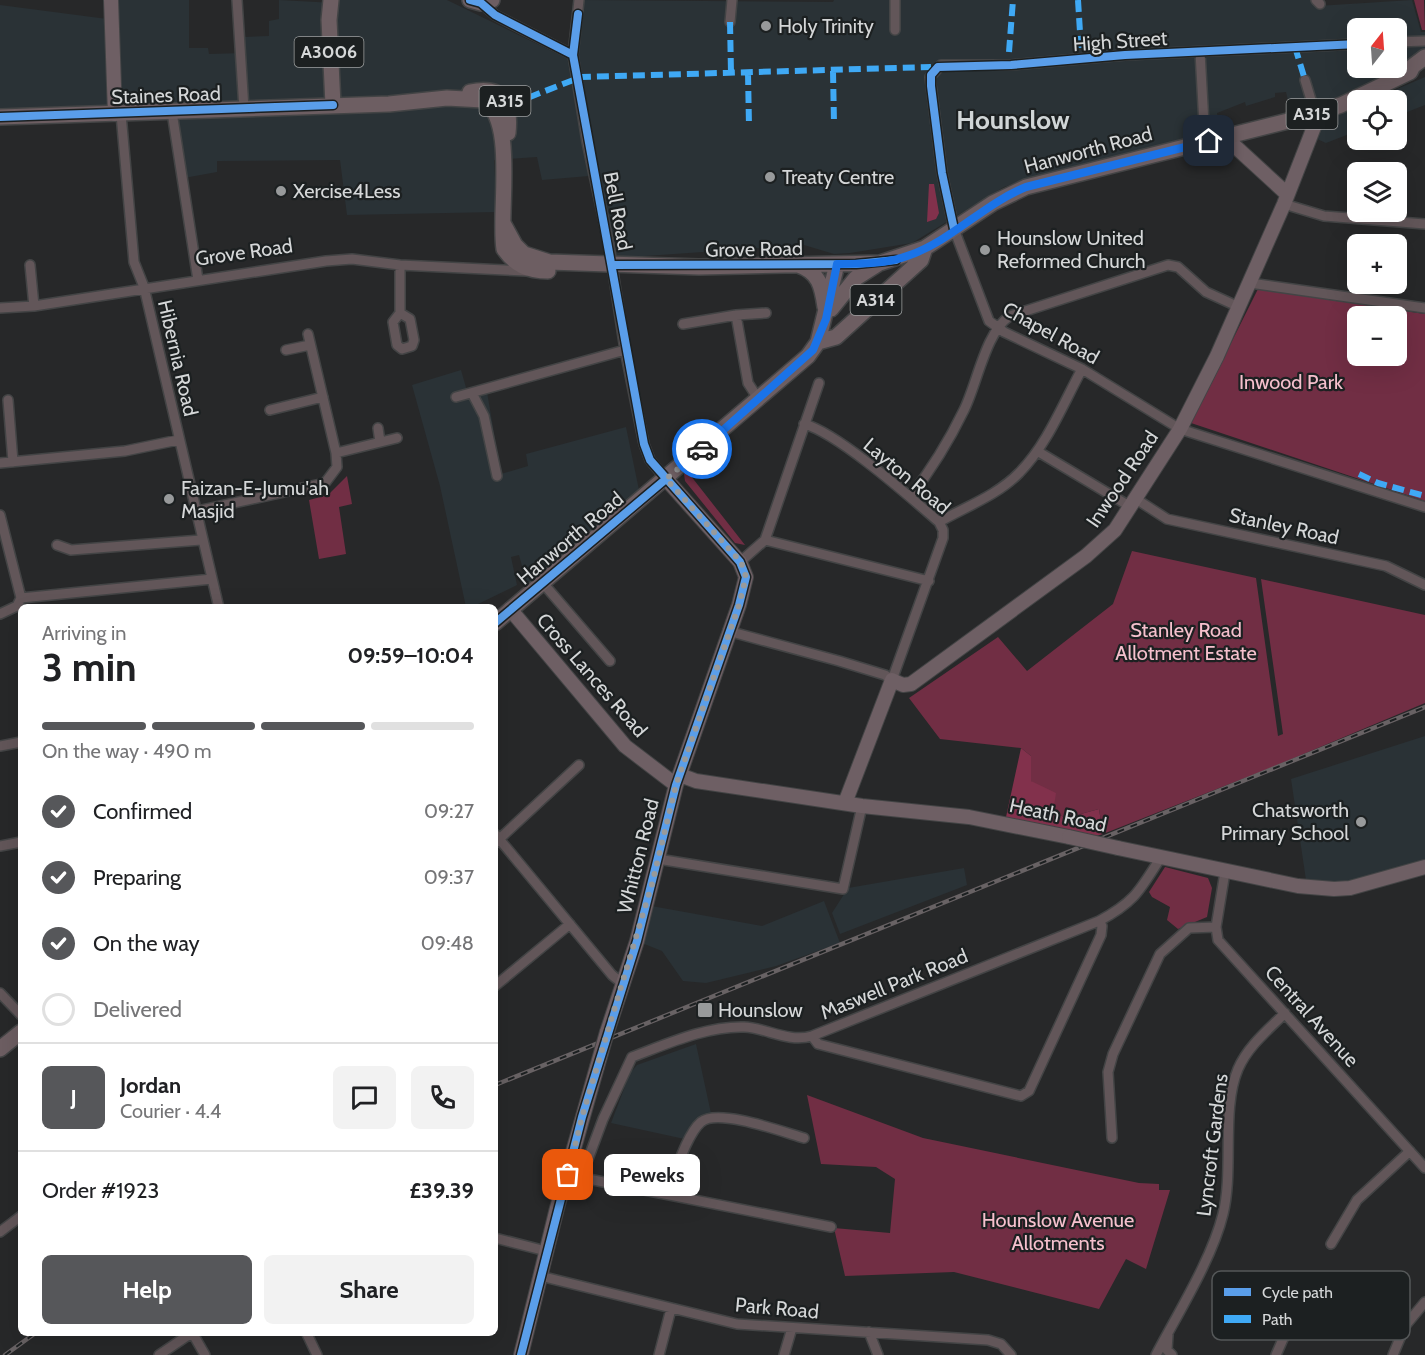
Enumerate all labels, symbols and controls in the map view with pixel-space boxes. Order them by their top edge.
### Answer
place label: Holy Trinity [778,14,874,38]
north arrow [1347,18,1407,78]
map controls [1347,18,1407,366]
marker: Holy Trinity [759,19,773,33]
street label: High Street [1072,26,1168,56]
road number: A3006 [294,37,364,67]
street label: Staines Road [111,81,221,109]
road number: A315 [480,86,530,116]
button: locate [1347,90,1407,150]
road number: A315 [1286,99,1338,129]
district label: Hounslow [956,104,1070,136]
pin [1183,115,1234,166]
street label: Hanworth Road [1021,121,1155,179]
icon: home [1192,124,1225,157]
button: layers [1347,162,1407,222]
place label: Treaty Centre [782,165,894,189]
street label: Bell Road [599,170,637,252]
marker: Treaty Centre [763,170,777,184]
place label: Xercise4Less [293,179,401,203]
marker: Xercise4Less [274,184,288,198]
place label: Hounslow United Reformed Church [997,226,1146,273]
street label: Grove Road [194,233,294,271]
button: + [1347,234,1407,294]
street label: Grove Road [705,236,803,262]
marker: Hounslow United Reformed Church [978,243,992,257]
road number: A314 [850,285,902,315]
street label: Hibernia Road [153,297,203,419]
street label: Chapel Road [998,297,1104,369]
button: − [1347,306,1407,366]
park label: Inwood Park [1239,370,1343,394]
courier [672,419,732,479]
street label: Inwood Road [1081,426,1163,532]
icon: car [686,433,719,466]
street label: Layton Road [859,433,955,519]
place label: Faizan-E-Jumu'ah Masjid [181,476,329,523]
street label: Hanworth Road [512,486,628,590]
marker: Faizan-E-Jumu'ah Masjid [162,492,176,506]
street label: Stanley Road [1227,503,1341,549]
street label: Cross Lances Road [532,608,652,742]
park label: Stanley Road Allotment Estate [1115,618,1257,665]
text: Arriving in [42,621,126,645]
text: 09:59–10:04 [347,642,474,669]
text: 3 min [42,643,137,691]
text: On the way · 490 m [42,739,212,763]
street label: Heath Road [1007,793,1109,837]
icon: check [42,795,75,828]
street label: Whitton Road [612,796,664,916]
text: Confirmed [93,798,192,825]
place label: Chatsworth Primary School [1221,798,1349,845]
text: 09:27 [424,799,474,823]
marker: Chatsworth Primary School [1354,815,1368,829]
icon: check [42,861,75,894]
text: Preparing [93,864,181,891]
text: 09:37 [424,865,474,889]
icon: check [42,927,75,960]
text: On the way [93,930,200,957]
text: 09:48 [421,931,474,955]
street label: Maswell Park Road [817,944,971,1024]
street label: Central Avenue [1260,960,1364,1072]
text: Delivered [93,996,182,1023]
place label: Hounslow [718,998,803,1022]
marker: Hounslow [696,1001,714,1019]
button: chat [333,1066,396,1129]
button: phone [411,1066,474,1129]
text: Jordan [120,1072,181,1099]
street label: Lyncroft Gardens [1191,1072,1233,1218]
text: J [70,1084,77,1111]
text: Courier · 4.4 [120,1099,221,1123]
pin [542,1149,593,1200]
callout: Peweks [604,1154,700,1196]
icon: bag [551,1158,584,1191]
text: Peweks [620,1163,684,1187]
text: Order #1923 [42,1177,159,1204]
text: £39.39 [410,1177,474,1204]
park label: Hounslow Avenue Allotments [982,1208,1134,1255]
button: Help [42,1255,252,1324]
button: Share [264,1255,474,1324]
legend [1212,1271,1410,1340]
text: Cycle path [1262,1283,1333,1302]
street label: Park Road [734,1292,820,1324]
text: Path [1262,1310,1293,1329]

